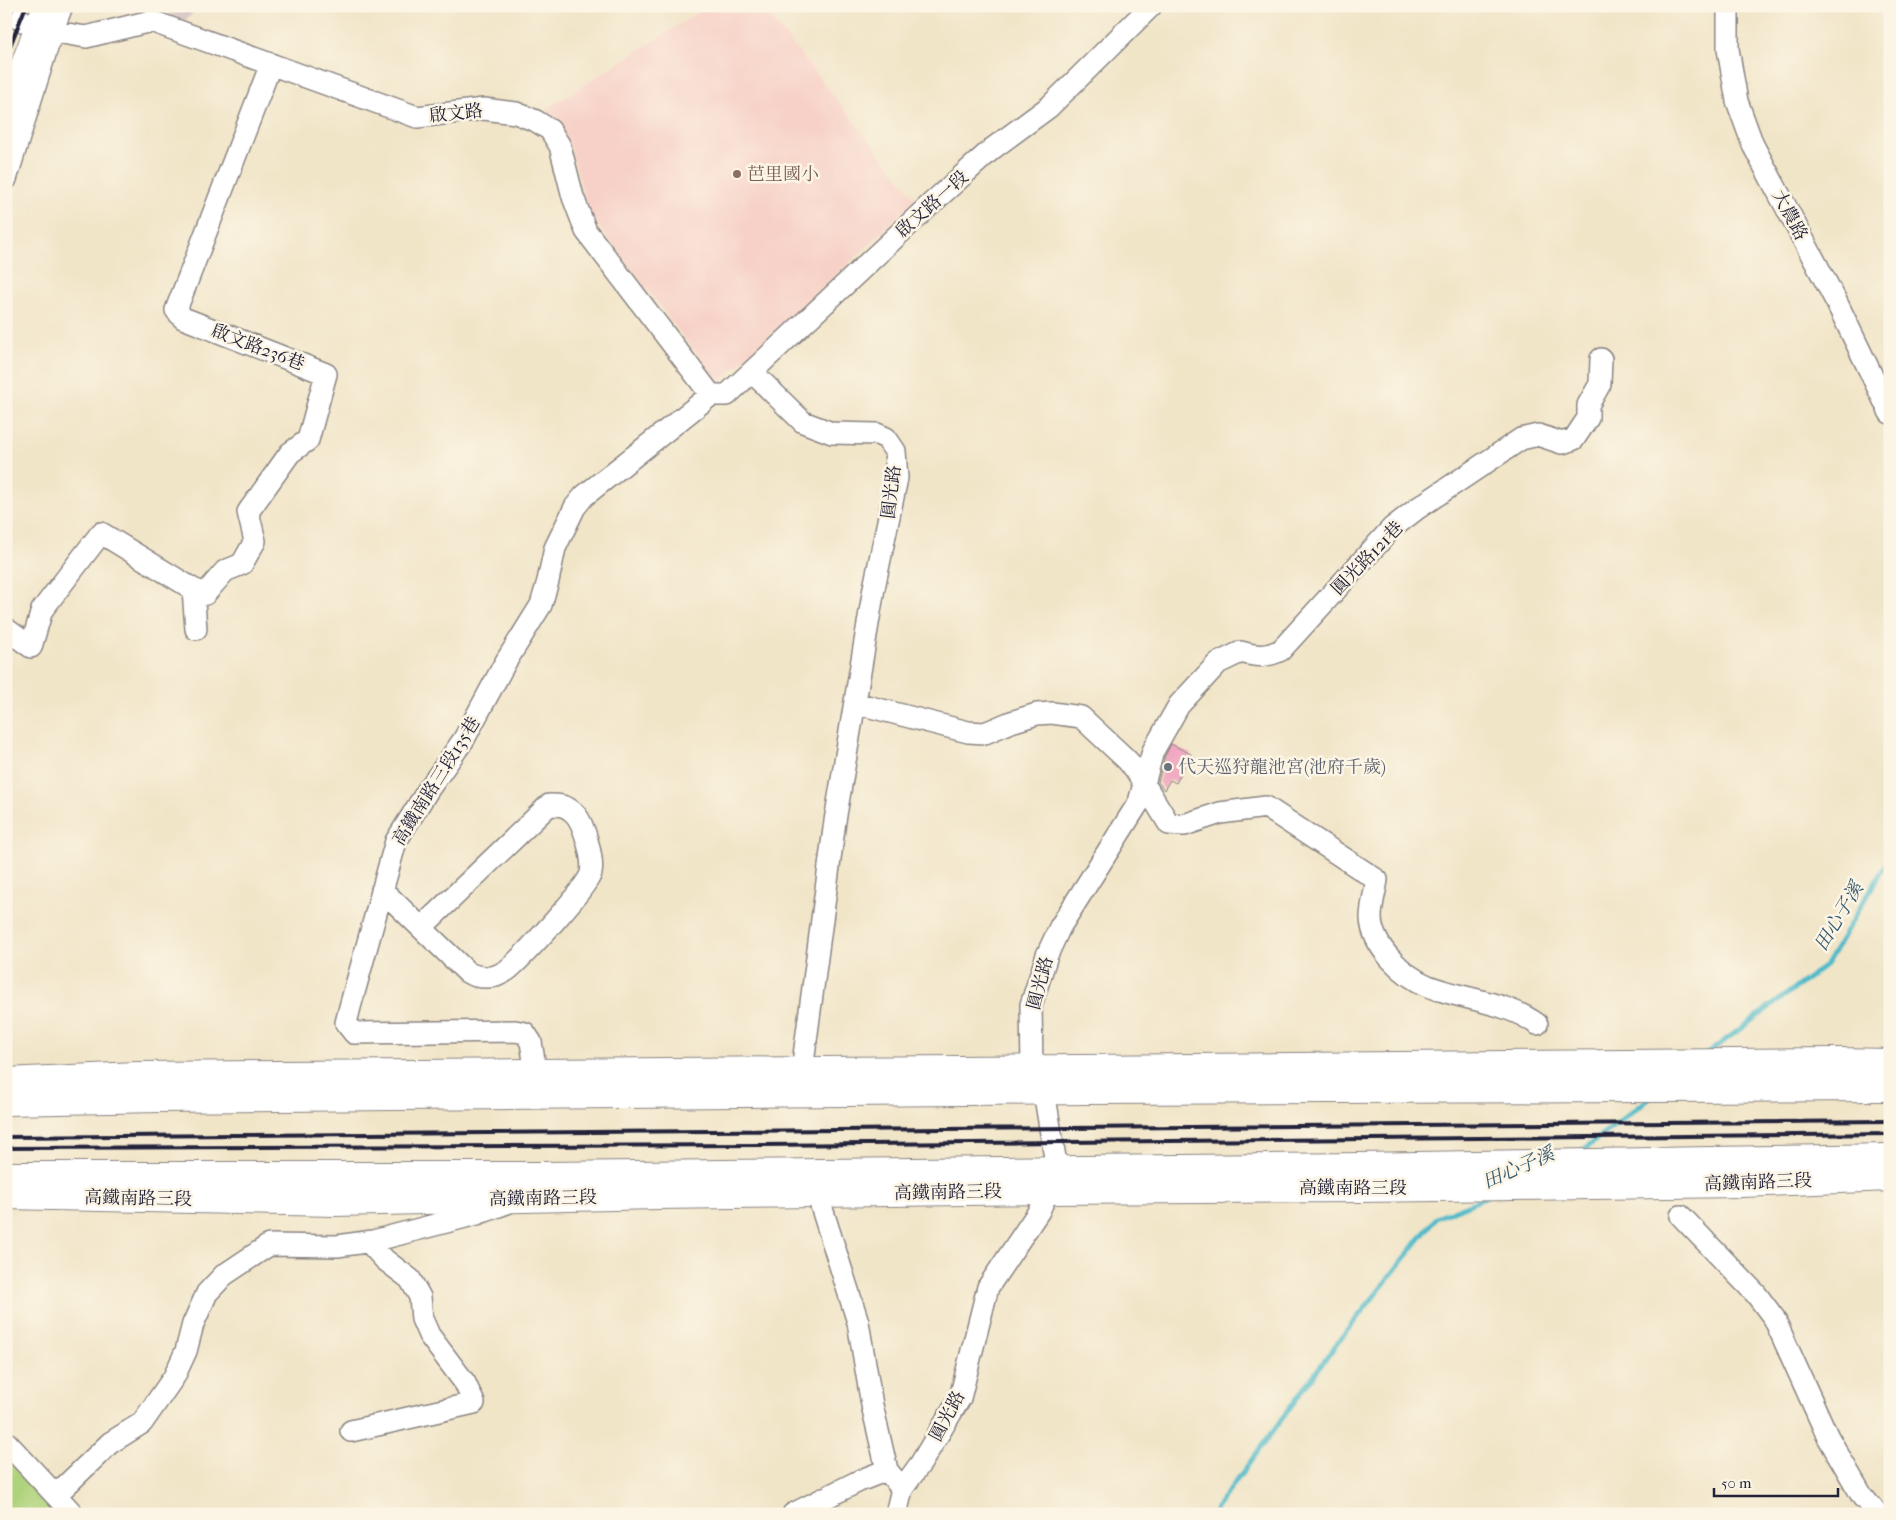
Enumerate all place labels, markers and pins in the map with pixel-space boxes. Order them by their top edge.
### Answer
place label: 芭里國小 [747,164,819,185]
marker: 芭里國小 [731,168,743,180]
place label: 代天巡狩龍池宮(池府千歲) [1178,757,1386,778]
marker: 代天巡狩龍池宮(池府千歲) [1162,761,1174,773]

